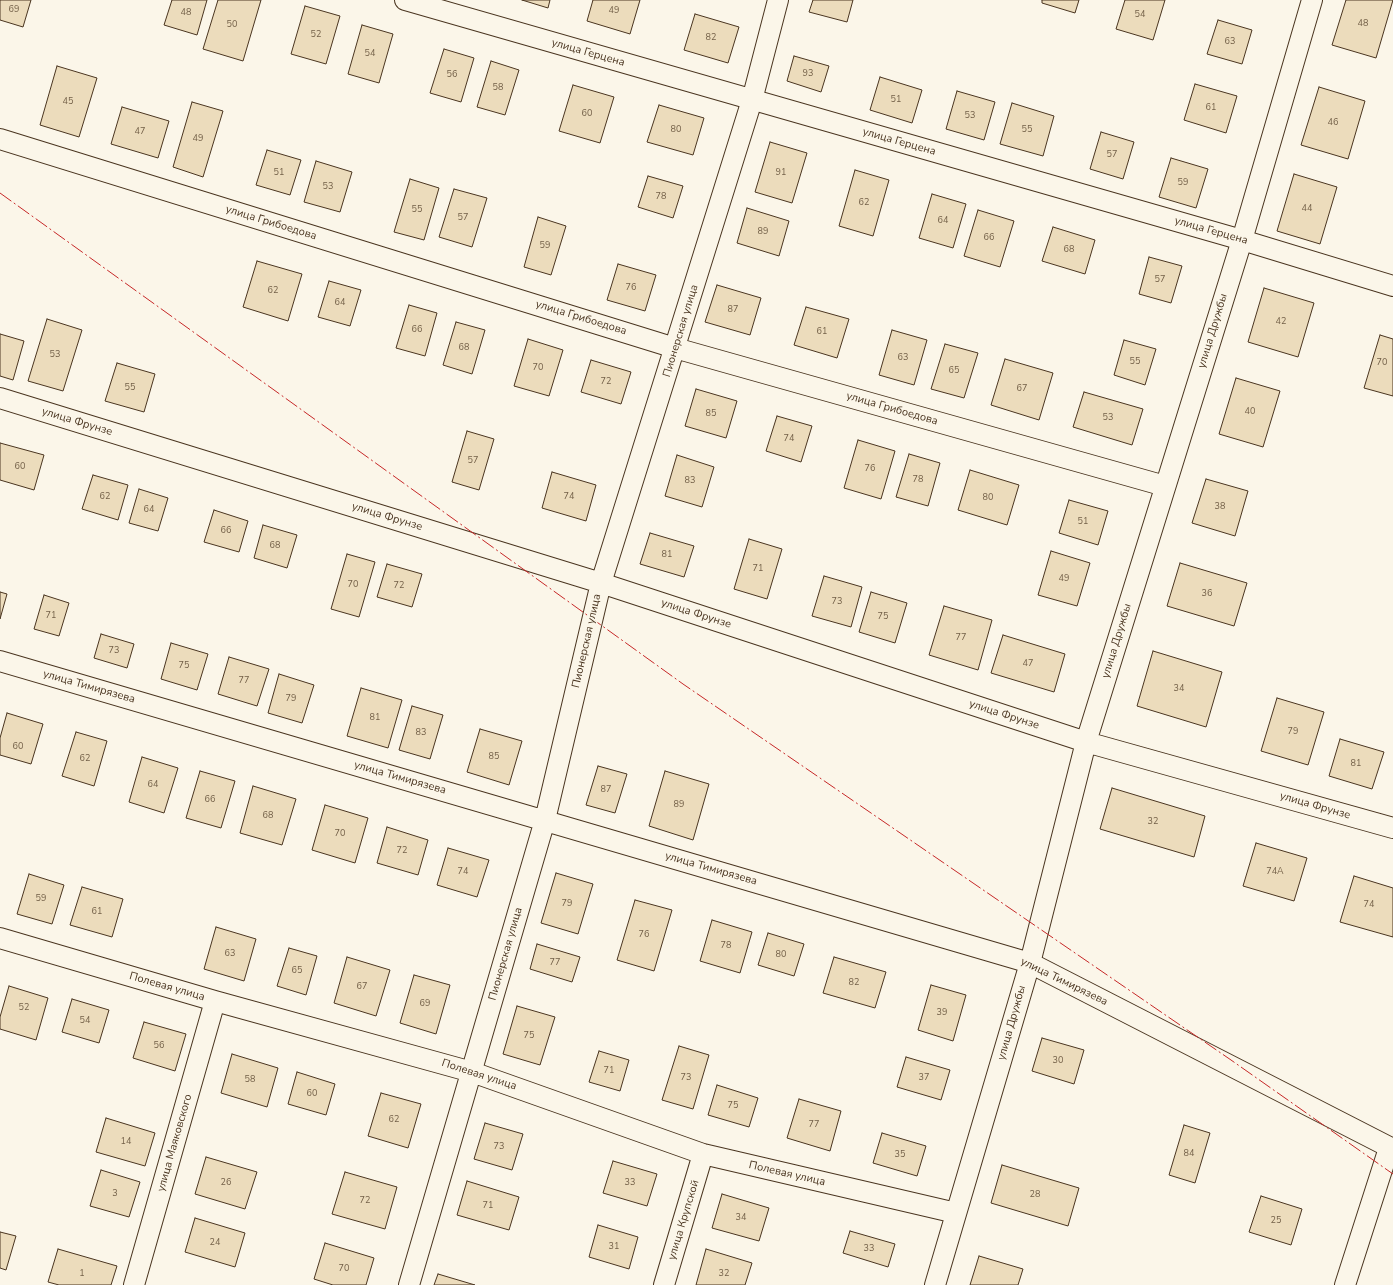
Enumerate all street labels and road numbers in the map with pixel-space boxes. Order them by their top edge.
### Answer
street label: улица Герцена [550,36,626,70]
street label: улица Герцена [861,125,937,159]
street label: улица Грибоедова [224,203,318,243]
street label: улица Герцена [1173,214,1249,248]
street label: Пионерская улица [661,283,701,379]
street label: улица Дружбы [1195,292,1231,370]
street label: улица Грибоедова [534,298,628,338]
street label: улица Грибоедова [845,390,939,428]
street label: улица Фрунзе [40,405,114,439]
street label: улица Фрунзе [350,500,424,534]
street label: Пионерская улица [570,593,604,689]
street label: улица Фрунзе [659,596,733,632]
street label: улица Дружбы [1099,602,1135,680]
street label: улица Тимирязева [41,668,137,706]
street label: улица Фрунзе [967,697,1041,733]
street label: улица Тимирязева [352,759,448,797]
street label: улица Фрунзе [1278,790,1352,822]
street label: улица Тимирязева [663,850,759,888]
street label: Пионерская улица [486,906,526,1002]
street label: улица Тимирязева [1018,955,1110,1009]
street label: Полевая улица [128,970,206,1004]
street label: улица Дружбы [995,984,1029,1062]
street label: Полевая улица [440,1057,518,1093]
street label: улица Маяковского [155,1093,195,1193]
street label: Полевая улица [747,1159,827,1189]
street label: улица Крупской [666,1178,702,1262]

